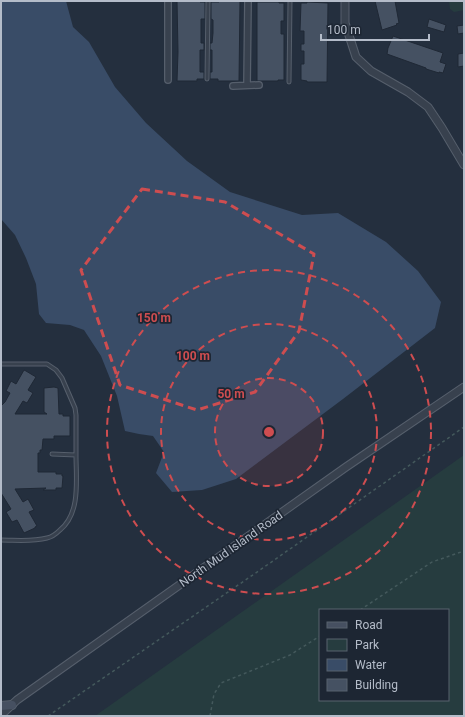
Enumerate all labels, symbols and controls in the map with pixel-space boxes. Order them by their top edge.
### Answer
scale bar [321,16,429,42]
text: 100 m [327,23,361,37]
text: 150 m [137,311,171,325]
text: 100 m [176,349,210,363]
text: 50 m [217,387,245,401]
centre of rings [262,425,276,439]
street label: North Mud Island Road [177,508,285,590]
legend [319,609,449,701]
text: Road [355,618,383,632]
text: Park [355,638,380,652]
text: Water [355,658,386,672]
text: Building [355,678,398,692]

